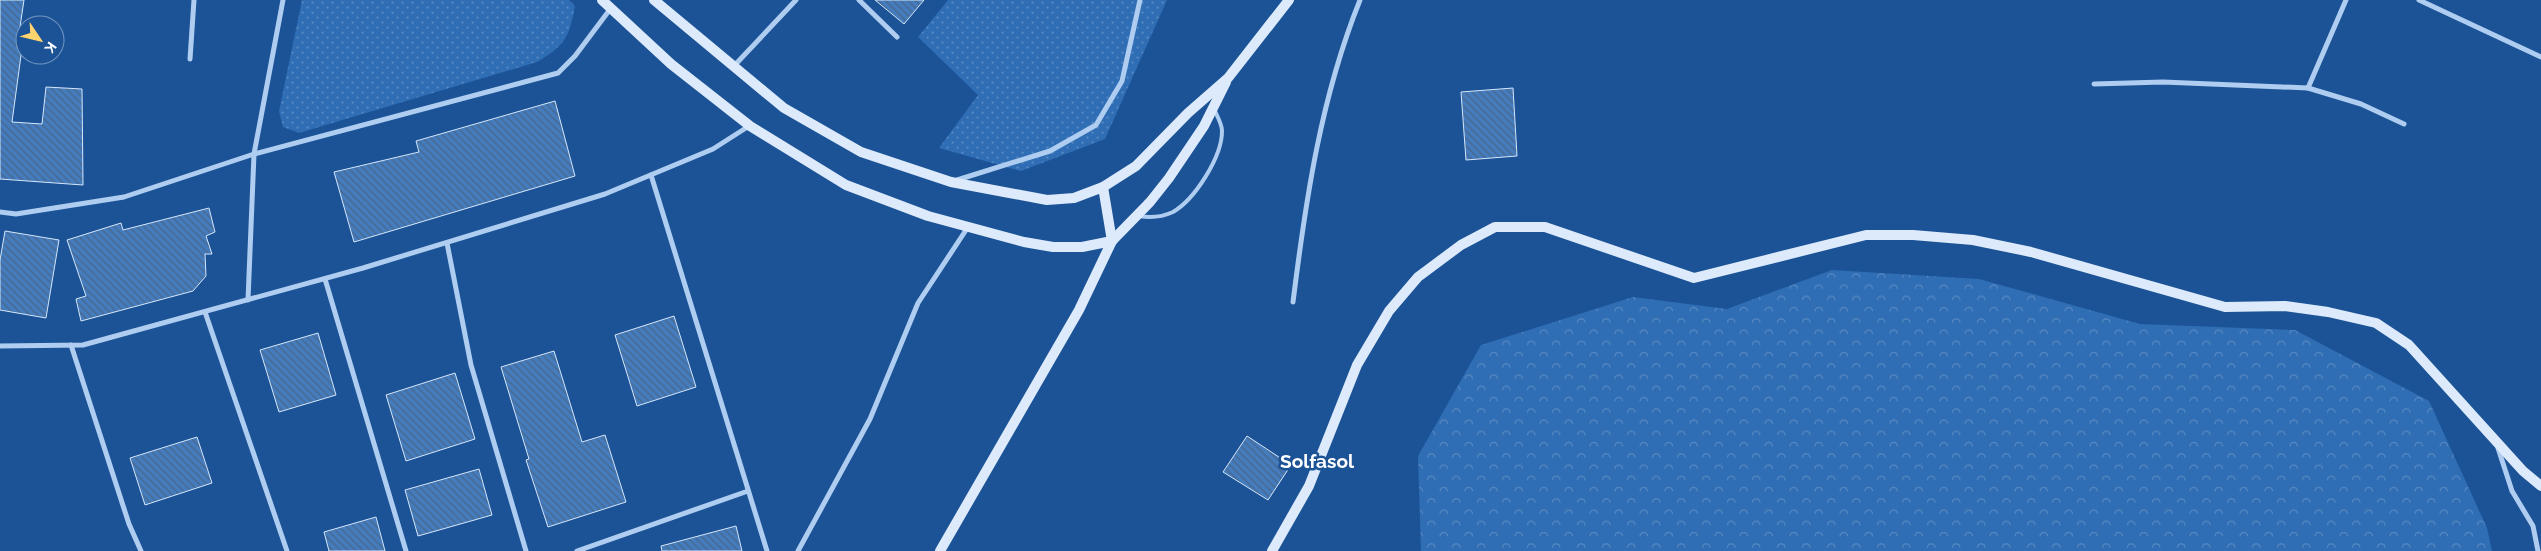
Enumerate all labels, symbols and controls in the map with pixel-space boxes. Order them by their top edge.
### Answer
north arrow [15,15,65,65]
text: K [41,39,60,56]
district label: Solfasol [1280,450,1355,472]

